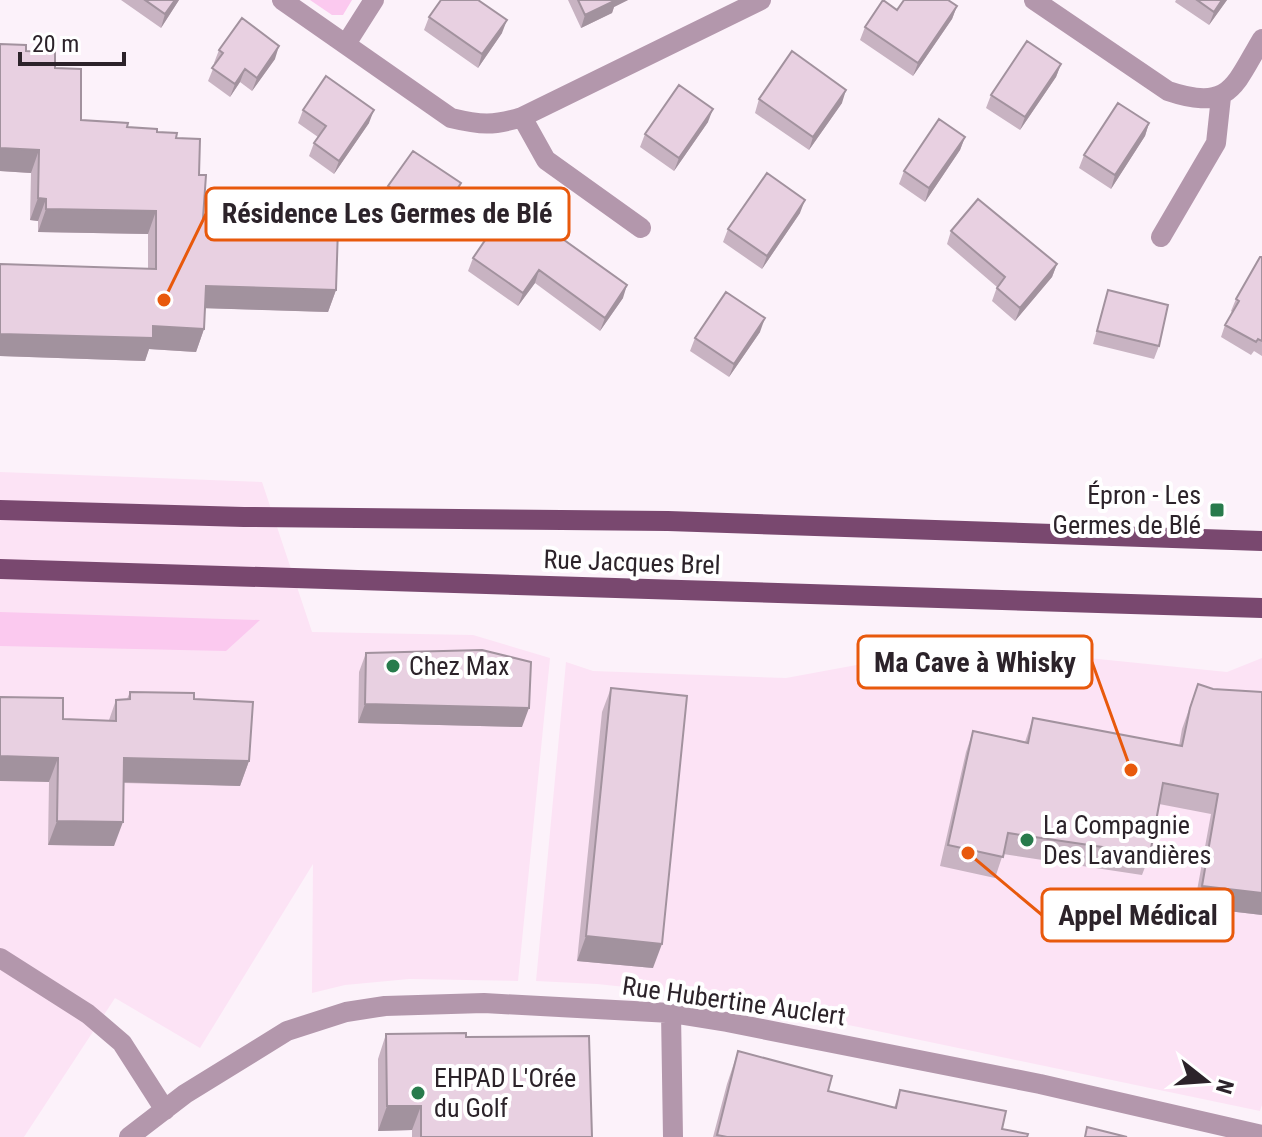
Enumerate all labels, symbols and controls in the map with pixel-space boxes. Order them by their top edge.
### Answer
scale bar [20,16,124,66]
text: 20 m [32,30,79,58]
callout: Résidence Les Germes de Blé [206,188,569,240]
text: Résidence Les Germes de Blé [222,197,552,230]
place label: Épron - Les Germes de Blé [1053,480,1201,540]
marker: Épron - Les Germes de Blé [1208,501,1226,519]
street label: Rue Jacques Brel [543,544,721,580]
callout: Ma Cave à Whisky [858,636,1092,688]
text: Ma Cave à Whisky [874,646,1077,679]
place label: Chez Max [409,651,509,681]
marker: Chez Max [384,657,402,675]
place label: La Compagnie Des Lavandières [1043,810,1211,870]
marker: La Compagnie Des Lavandières [1018,831,1036,849]
callout: Appel Médical [1042,889,1233,941]
text: Appel Médical [1058,899,1218,932]
street label: Rue Hubertine Auclert [620,970,848,1032]
north arrow [1166,1041,1246,1121]
place label: EHPAD L'Orée du Golf [434,1063,576,1123]
text: N [1211,1077,1239,1097]
marker: EHPAD L'Orée du Golf [409,1084,427,1102]

